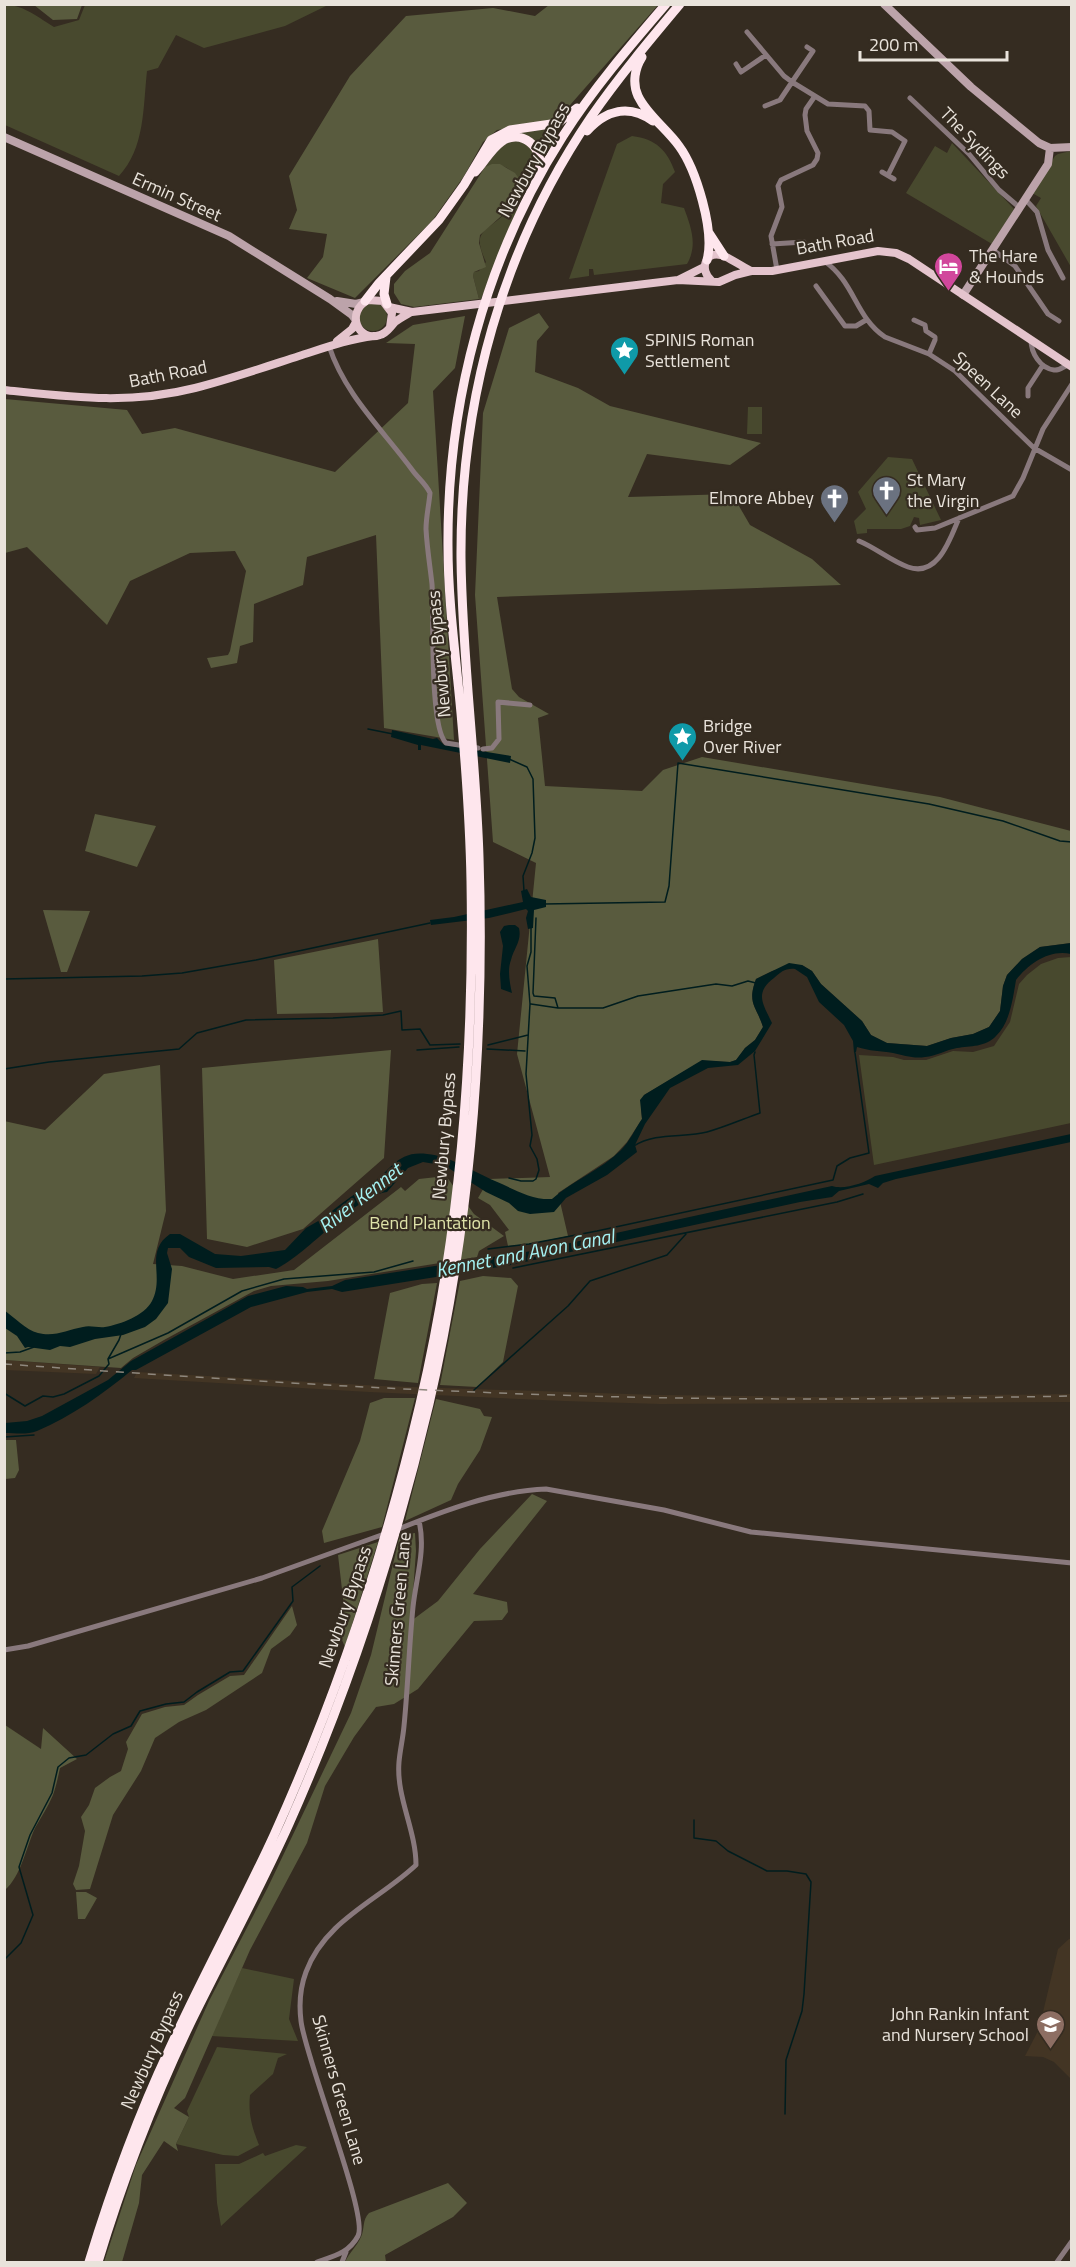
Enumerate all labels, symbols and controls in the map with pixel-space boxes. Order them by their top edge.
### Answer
scale bar [860,24,1007,62]
text: 200 m [869,31,918,58]
street label: Newbury Bypass [491,97,576,222]
street label: The Sydings [934,101,1017,185]
street label: Ermin Street [128,165,227,229]
street label: Bath Road [794,221,876,262]
place label: The Hare & Hounds [969,242,1044,290]
hotel icon: The Hare & Hounds [932,250,964,292]
place label: SPINIS Roman Settlement [645,326,754,374]
place icon: SPINIS Roman Settlement [608,334,640,376]
street label: Speen Lane [947,345,1030,424]
street label: Bath Road [127,353,209,394]
place label: St Mary the Virgin [907,466,979,514]
church icon: St Mary the Virgin [870,474,902,516]
church icon: Elmore Abbey [819,482,851,524]
place label: Elmore Abbey [709,484,814,511]
street label: Newbury Bypass [419,589,458,719]
place label: Bridge Over River [703,712,782,760]
place icon: Bridge Over River [666,720,698,762]
street label: Newbury Bypass [424,1071,463,1201]
water label: River Kennet [311,1153,410,1240]
park label: Bend Plantation [369,1209,491,1236]
water label: Kennet and Avon Canal [433,1219,620,1285]
street label: Skinners Green Lane [377,1531,418,1687]
street label: Newbury Bypass [311,1542,378,1672]
street label: Newbury Bypass [113,1986,190,2114]
place label: John Rankin Infant and Nursery School [882,2000,1030,2048]
school or university icon: John Rankin Infant and Nursery School [1034,2008,1066,2050]
street label: Skinners Green Lane [305,2012,374,2168]

